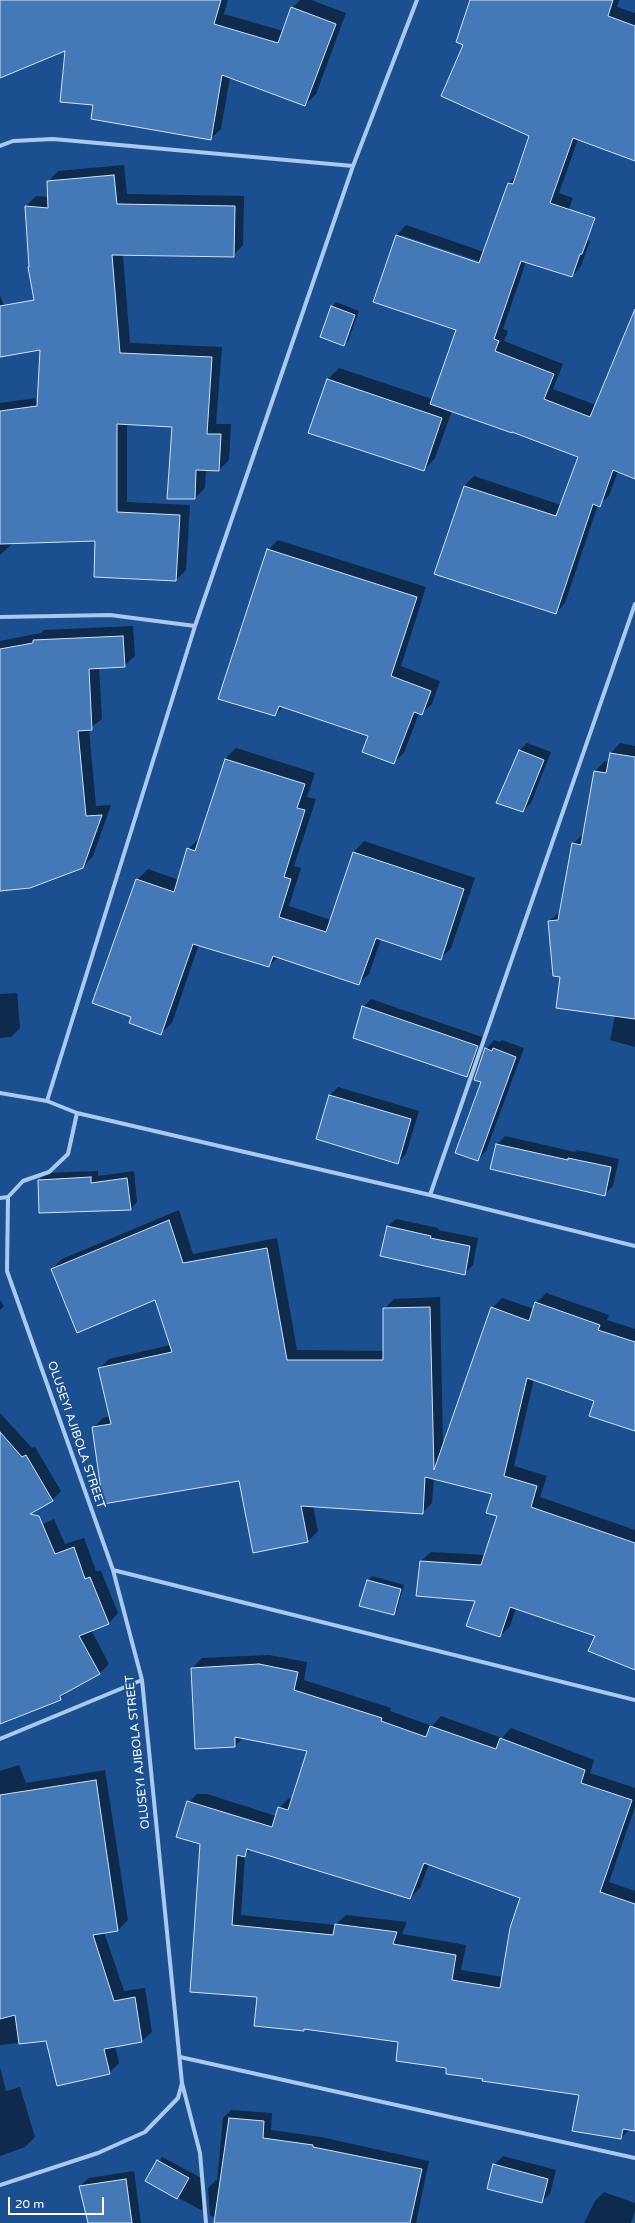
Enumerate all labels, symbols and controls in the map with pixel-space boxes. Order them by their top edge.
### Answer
street label: OLUSEYI AJIBOLA STREET [44,1359,108,1511]
street label: OLUSEYI AJIBOLA STREET [123,1674,153,1830]
scale bar [10,2189,106,2215]
text: 20 m [15,2197,44,2211]

